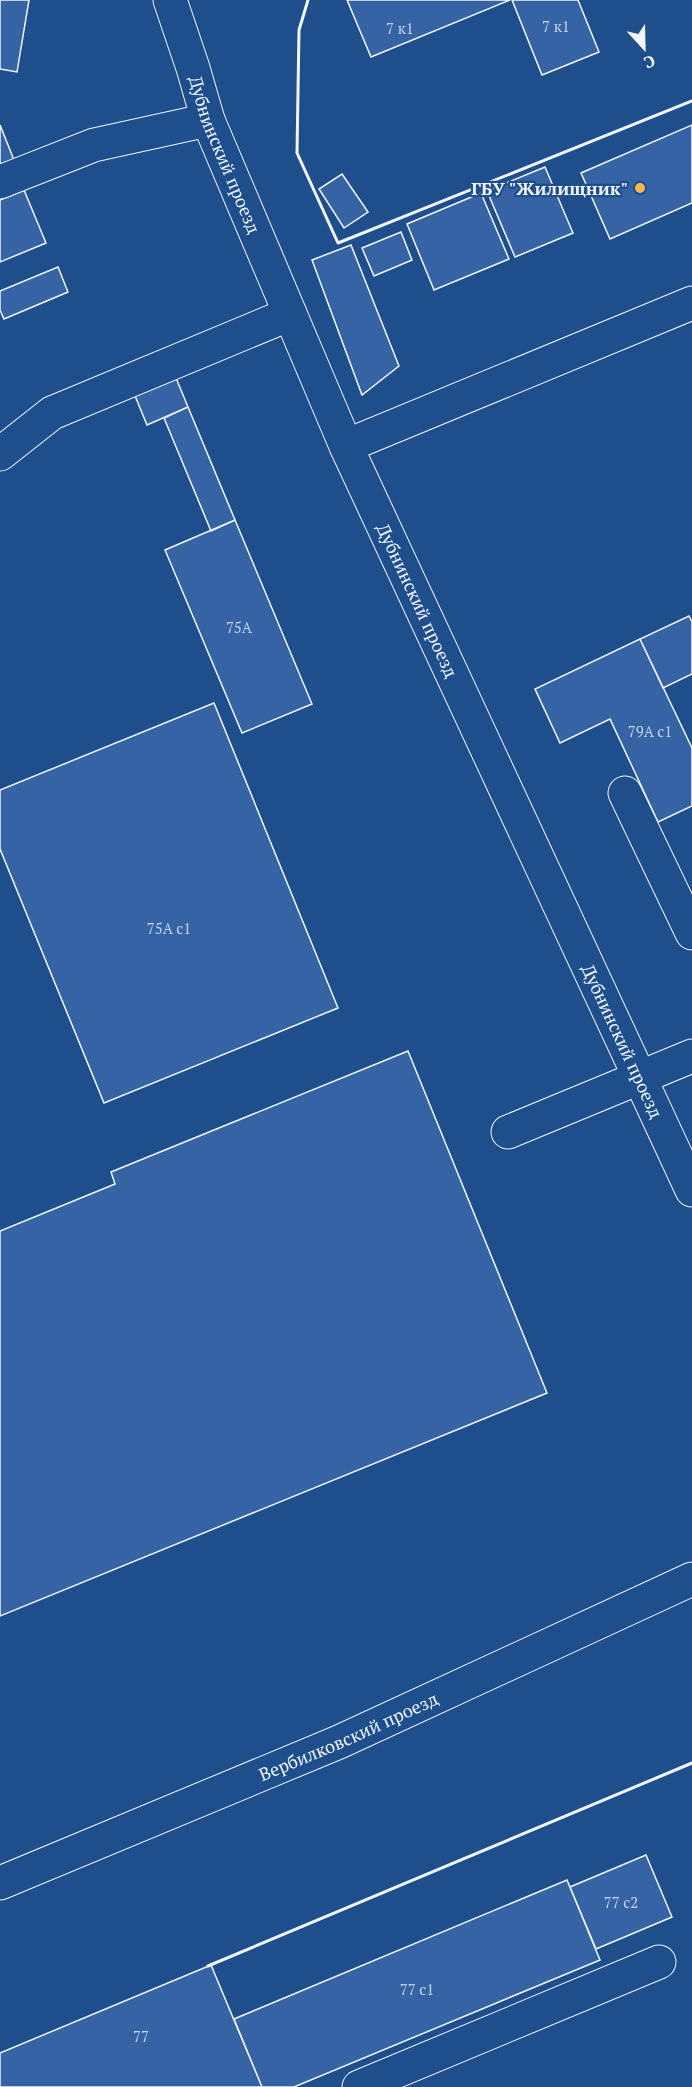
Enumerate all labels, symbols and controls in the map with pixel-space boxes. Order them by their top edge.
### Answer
house number: 7 к1 [542,16,570,36]
house number: 7 к1 [386,18,414,38]
north arrow [614,18,674,78]
text: С [641,50,659,74]
street label: Дубнинский проезд [184,73,267,237]
place label: ГБУ "Жилищник" [471,176,628,200]
marker: ГБУ "Жилищник" [633,181,647,195]
street label: Дубнинский проезд [372,519,464,681]
house number: 75А [226,617,253,637]
house number: 79А с1 [628,721,672,741]
house number: 75A c1 [147,918,191,938]
street label: Дубнинский проезд [576,960,669,1122]
street label: Вербилковский проезд [255,1686,442,1786]
house number: 77 с2 [604,1892,638,1912]
house number: 77 с1 [400,1979,434,1999]
house number: 77 [133,2026,149,2046]

